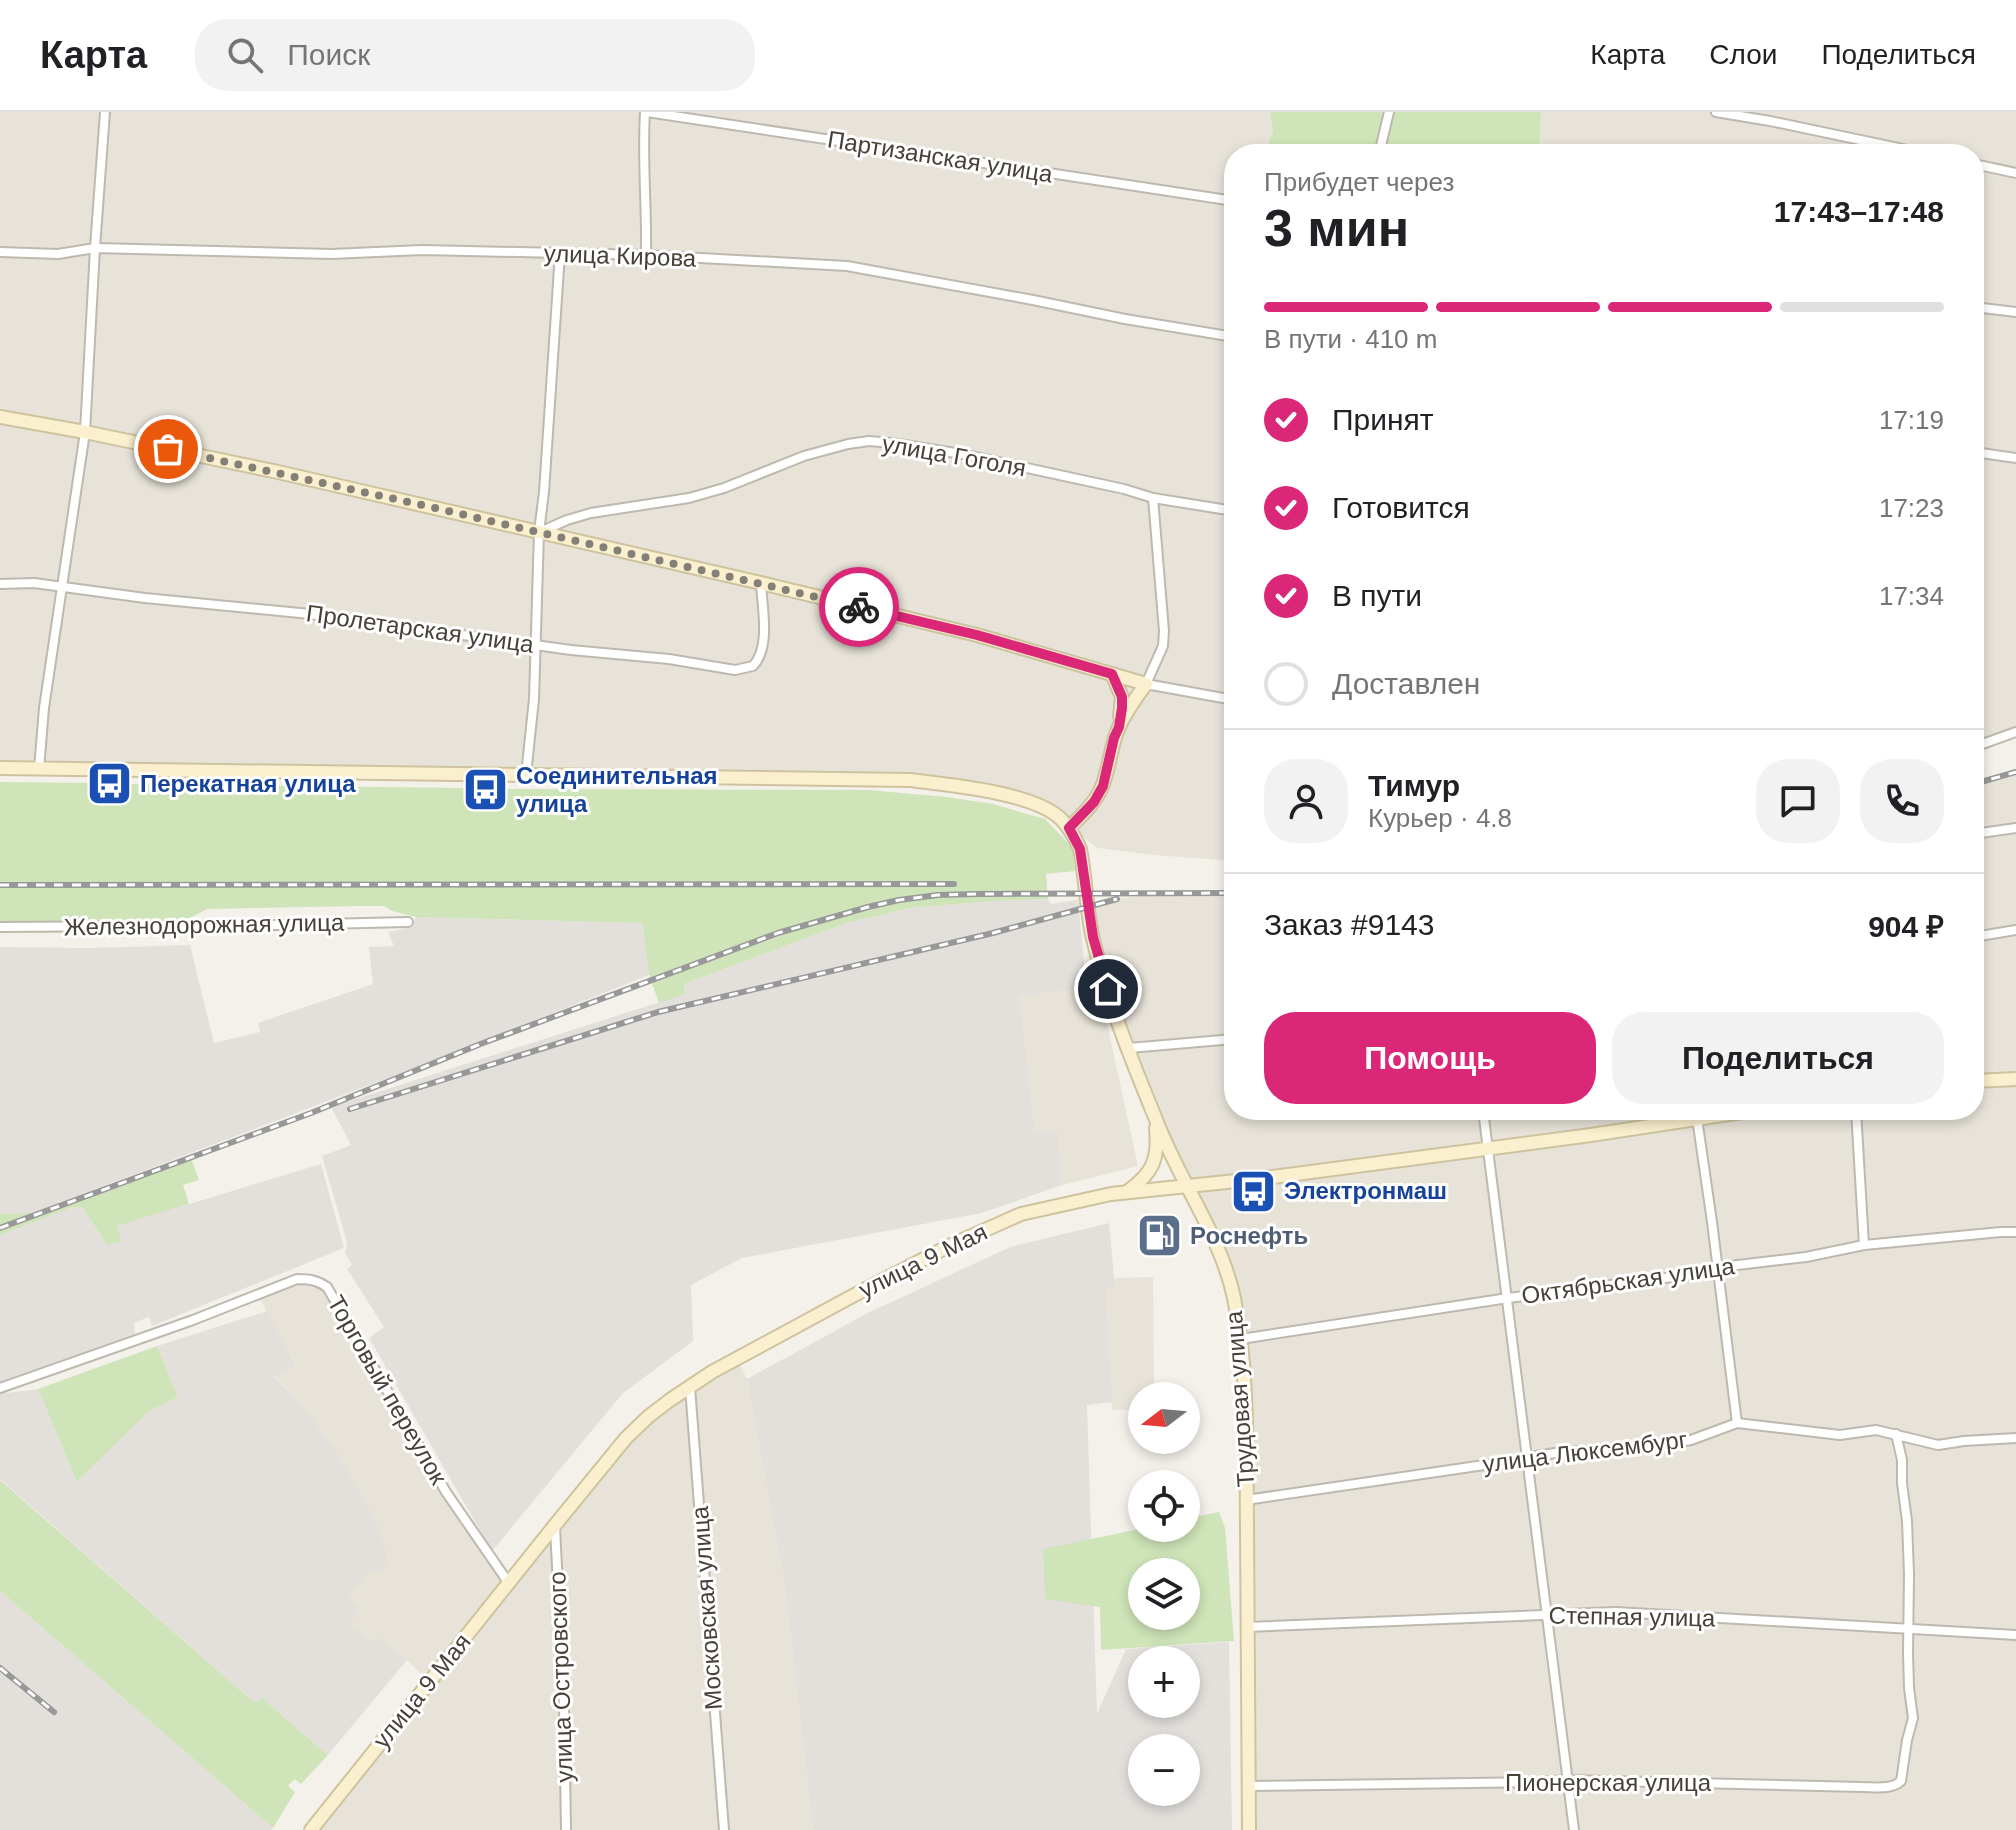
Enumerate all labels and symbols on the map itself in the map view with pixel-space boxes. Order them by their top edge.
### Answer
street label: Партизанская улица [826,125,1055,188]
street label: улица Кирова [543,239,697,272]
pin [134,415,202,483]
street label: улица Гоголя [880,430,1028,481]
courier [819,567,899,647]
street label: Пролетарская улица [305,599,536,658]
bus stop icon: Перекатная улица [85,760,133,808]
place label: Соединительная улица [516,762,718,817]
bus stop icon: Соединительная улица [461,766,509,814]
place label: Перекатная улица [140,770,356,797]
street label: Железнодорожная улица [64,909,345,940]
pin [1074,955,1142,1023]
bus stop icon: Электронмаш [1229,1167,1277,1215]
place label: Электронмаш [1284,1177,1447,1204]
fuel station icon: Роснефть [1135,1212,1183,1260]
street label: улица 9 Мая [854,1218,991,1303]
place label: Роснефть [1190,1222,1308,1249]
street label: Октябрьская улица [1520,1252,1737,1309]
street label: Торговый переулок [322,1291,453,1489]
street label: Трудовая улица [1220,1309,1259,1488]
north arrow [1128,1382,1200,1454]
street label: улица Люксембург [1481,1426,1689,1477]
street label: Московская улица [686,1505,727,1711]
street label: улица Островского [543,1571,578,1783]
street label: Степная улица [1548,1602,1716,1631]
street label: улица 9 Мая [367,1628,476,1753]
street label: Пионерская улица [1505,1769,1712,1796]

